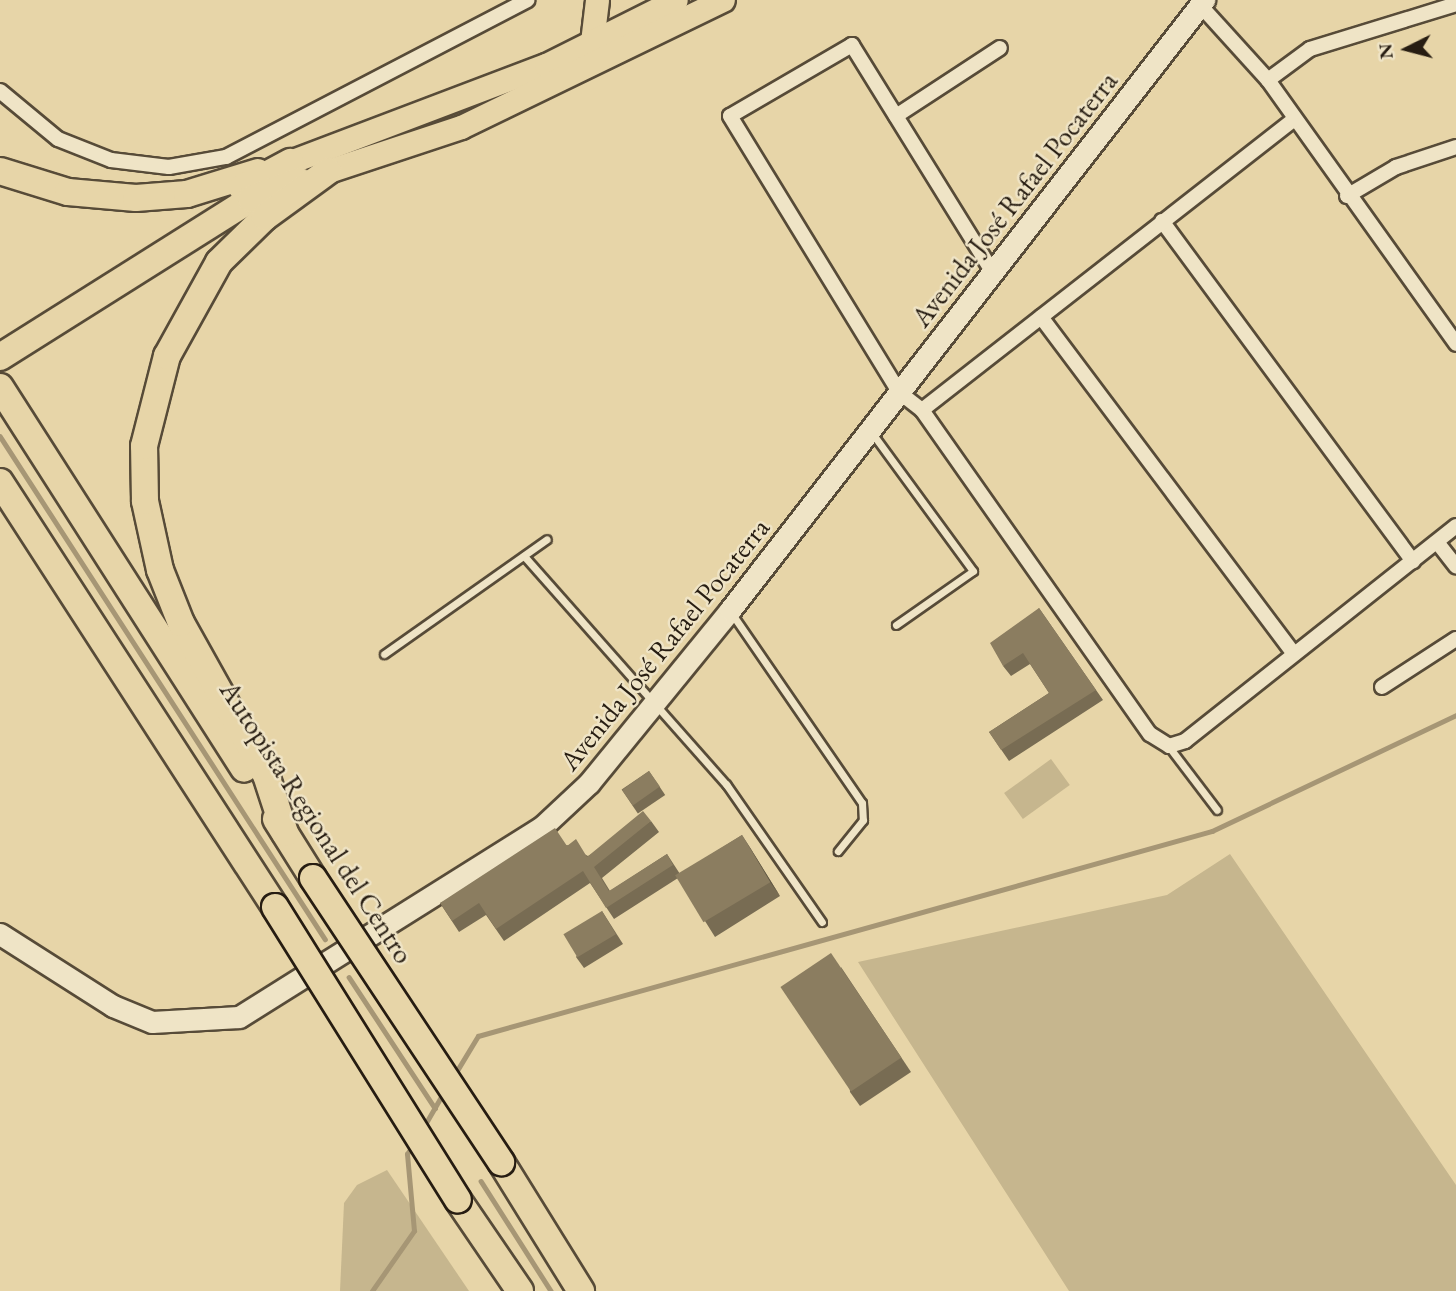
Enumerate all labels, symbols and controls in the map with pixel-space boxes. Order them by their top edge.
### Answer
north arrow [1372,14,1442,84]
text: N [1372,42,1399,60]
street label: Avenida José Rafael Pocaterra [904,65,1124,333]
street label: Avenida José Rafael Pocaterra [552,511,776,777]
street label: Autopista Regional del Centro [213,675,421,969]

